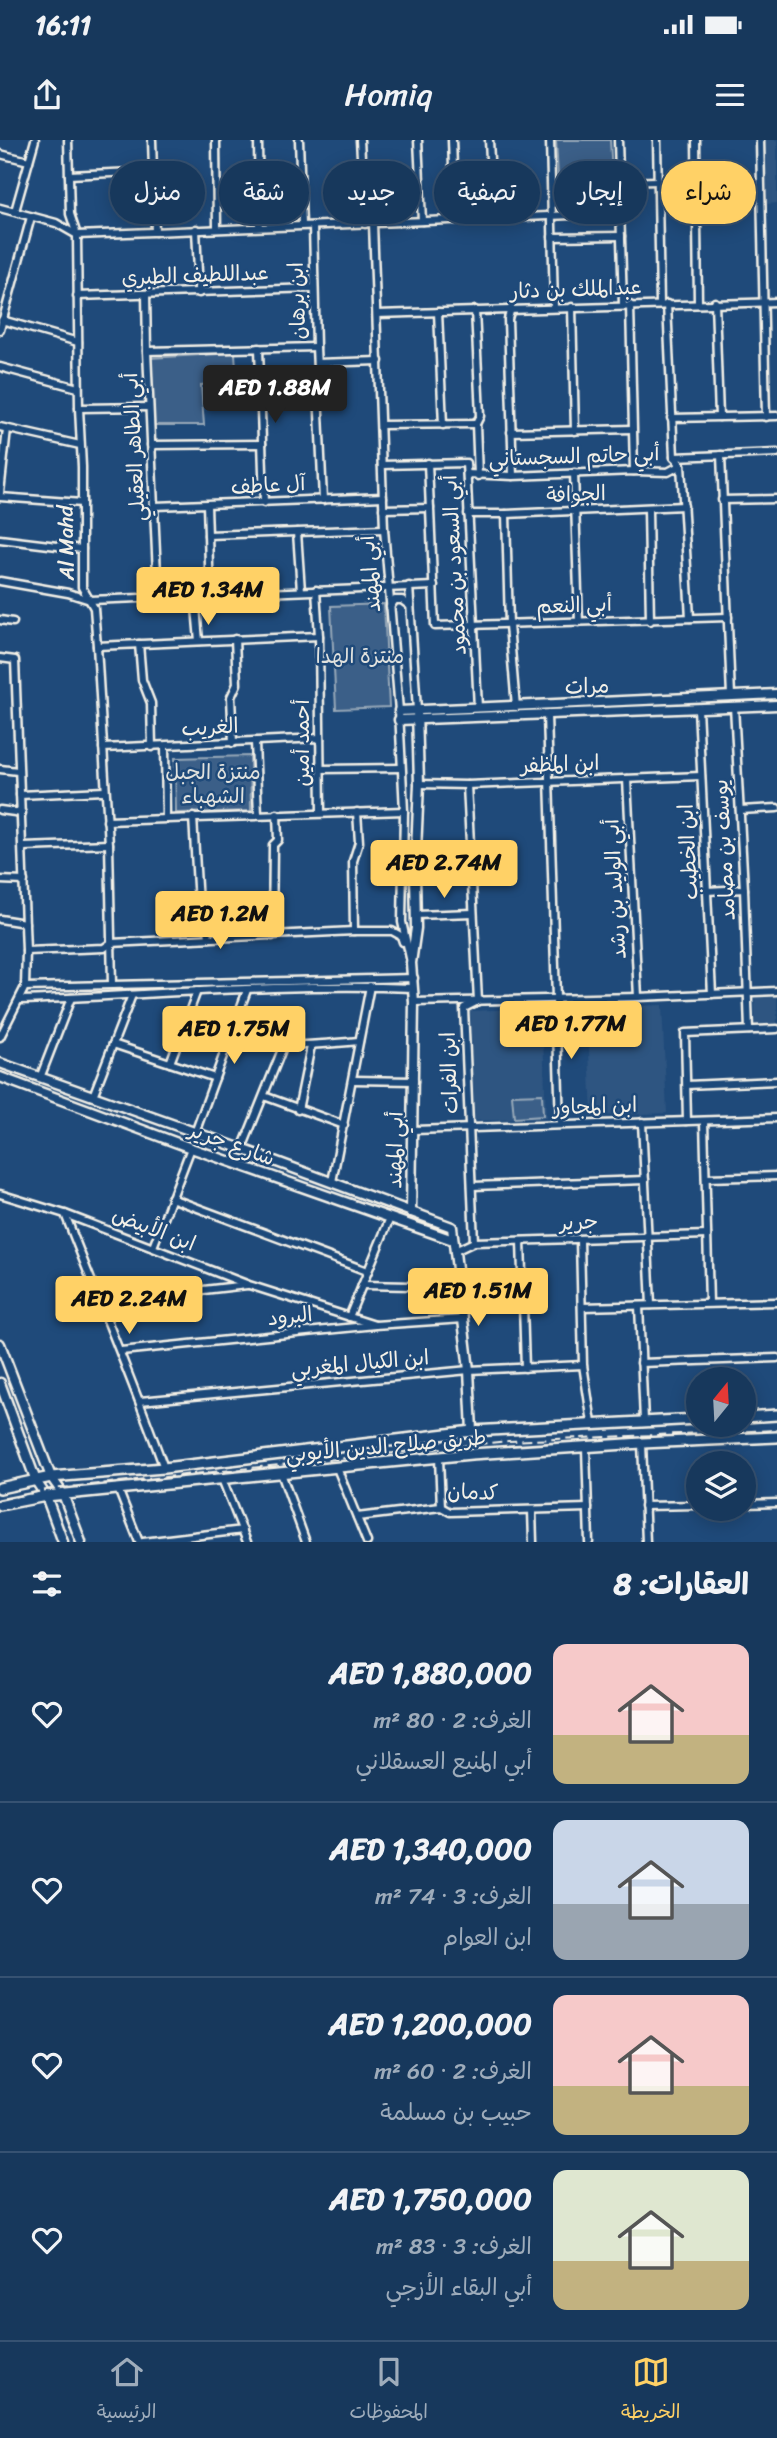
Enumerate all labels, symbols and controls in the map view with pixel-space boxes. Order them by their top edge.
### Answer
text: 16:11 [35,2,91,48]
text: Homiq [345,66,432,123]
icon: share [28,76,66,114]
icon: menu [711,76,749,114]
chip: منزل [110,161,205,224]
chip: شقة [219,161,309,224]
chip: جديد [323,161,420,224]
chip: تصفية [434,161,540,224]
chip: إيجار [554,161,647,224]
chip: شراء [661,161,756,224]
street label: عبداللطيف الطبري [121,253,269,297]
street label: ابن برهان [277,261,317,341]
street label: عبدالملك بن دثار [508,268,642,310]
pin: AED 1.88M [195,366,355,425]
text: AED 1.88M [219,367,331,408]
street label: أبي الطاهر العقيلي [111,372,157,522]
street label: أبي حاتم السجستاني [488,434,660,478]
street label: آل عاطف [230,464,307,506]
street label: أبي السعود بن محمود [430,474,478,656]
street label: الجوافة [545,474,607,514]
street label: Al Mahd [46,503,86,582]
street label: أبي المهند [348,534,392,614]
pin: AED 1.34M [128,568,288,627]
text: AED 1.34M [152,569,264,610]
street label: أبي النعم [536,585,612,625]
park label: منتزة الهدا [316,637,404,675]
street label: مرات [564,666,610,706]
street label: أحمد أمين [283,699,321,787]
street label: الغريب [180,707,240,747]
street label: ابن المظفر [518,744,600,784]
park label: منتزة الجبل الشهباء [165,753,261,815]
street label: يوسف بن مصامد [701,778,747,922]
street label: ابن الخطيب [667,803,709,901]
street label: أبي الوليد بن رشد [592,818,638,960]
pin: AED 2.74M [364,840,524,900]
text: AED 2.74M [387,842,501,883]
pin: AED 1.2M [148,892,292,951]
text: AED 1.2M [171,893,269,934]
pin: AED 1.77M [491,1002,651,1061]
text: AED 1.77M [516,1003,626,1044]
pin: AED 1.75M [154,1006,314,1066]
text: AED 1.75M [178,1008,290,1049]
street label: ابن الفرات [429,1031,469,1115]
street label: ابن المجاور [550,1086,638,1127]
street label: شارع جرير [182,1110,280,1177]
street label: أبي المهند [375,1111,415,1189]
street label: ابن الأبيض [106,1196,202,1262]
street label: جرير [557,1202,599,1242]
pin: AED 1.51M [398,1268,558,1328]
text: AED 1.51M [424,1270,532,1311]
pin: AED 2.24M [49,1276,209,1336]
text: AED 2.24M [71,1278,187,1319]
street label: البرود [266,1295,314,1337]
street label: ابن الكيال المغربي [289,1338,431,1388]
north arrow [686,1367,756,1437]
map controls [686,1367,756,1521]
street label: طريق صلاح الدين الأيوبي [284,1418,488,1474]
button: layers [686,1451,756,1521]
street label: كدمان [447,1472,499,1512]
text: العقارات: 8 [614,1557,749,1611]
icon: filters [28,1565,66,1603]
text: AED 1,880,000 [329,1646,532,1700]
icon: home [609,1672,693,1756]
icon: heart [28,1695,66,1733]
text: الغرف: 2 · 80 m² [374,1700,532,1741]
text: أبي المنيع العسقلاني [355,1741,532,1782]
text: AED 1,340,000 [330,1822,532,1876]
icon: home [609,1848,693,1932]
icon: heart [28,1871,66,1909]
text: الغرف: 3 · 74 m² [375,1876,532,1917]
text: ابن العوام [443,1917,532,1958]
text: AED 1,200,000 [329,1997,532,2051]
icon: home [609,2023,693,2107]
icon: heart [28,2046,66,2084]
text: الغرف: 2 · 60 m² [374,2051,532,2092]
text: حبيب بن مسلمة [380,2092,532,2133]
text: AED 1,750,000 [330,2172,532,2226]
icon: home [609,2198,693,2282]
icon: heart [28,2221,66,2259]
text: الغرف: 3 · 83 m² [376,2226,532,2267]
text: أبي البقاء الأزجي [386,2267,532,2308]
tab: الرئيسية [97,2353,156,2428]
tab: المحفوظات [350,2353,428,2428]
tab: الخريطة [621,2353,680,2428]

